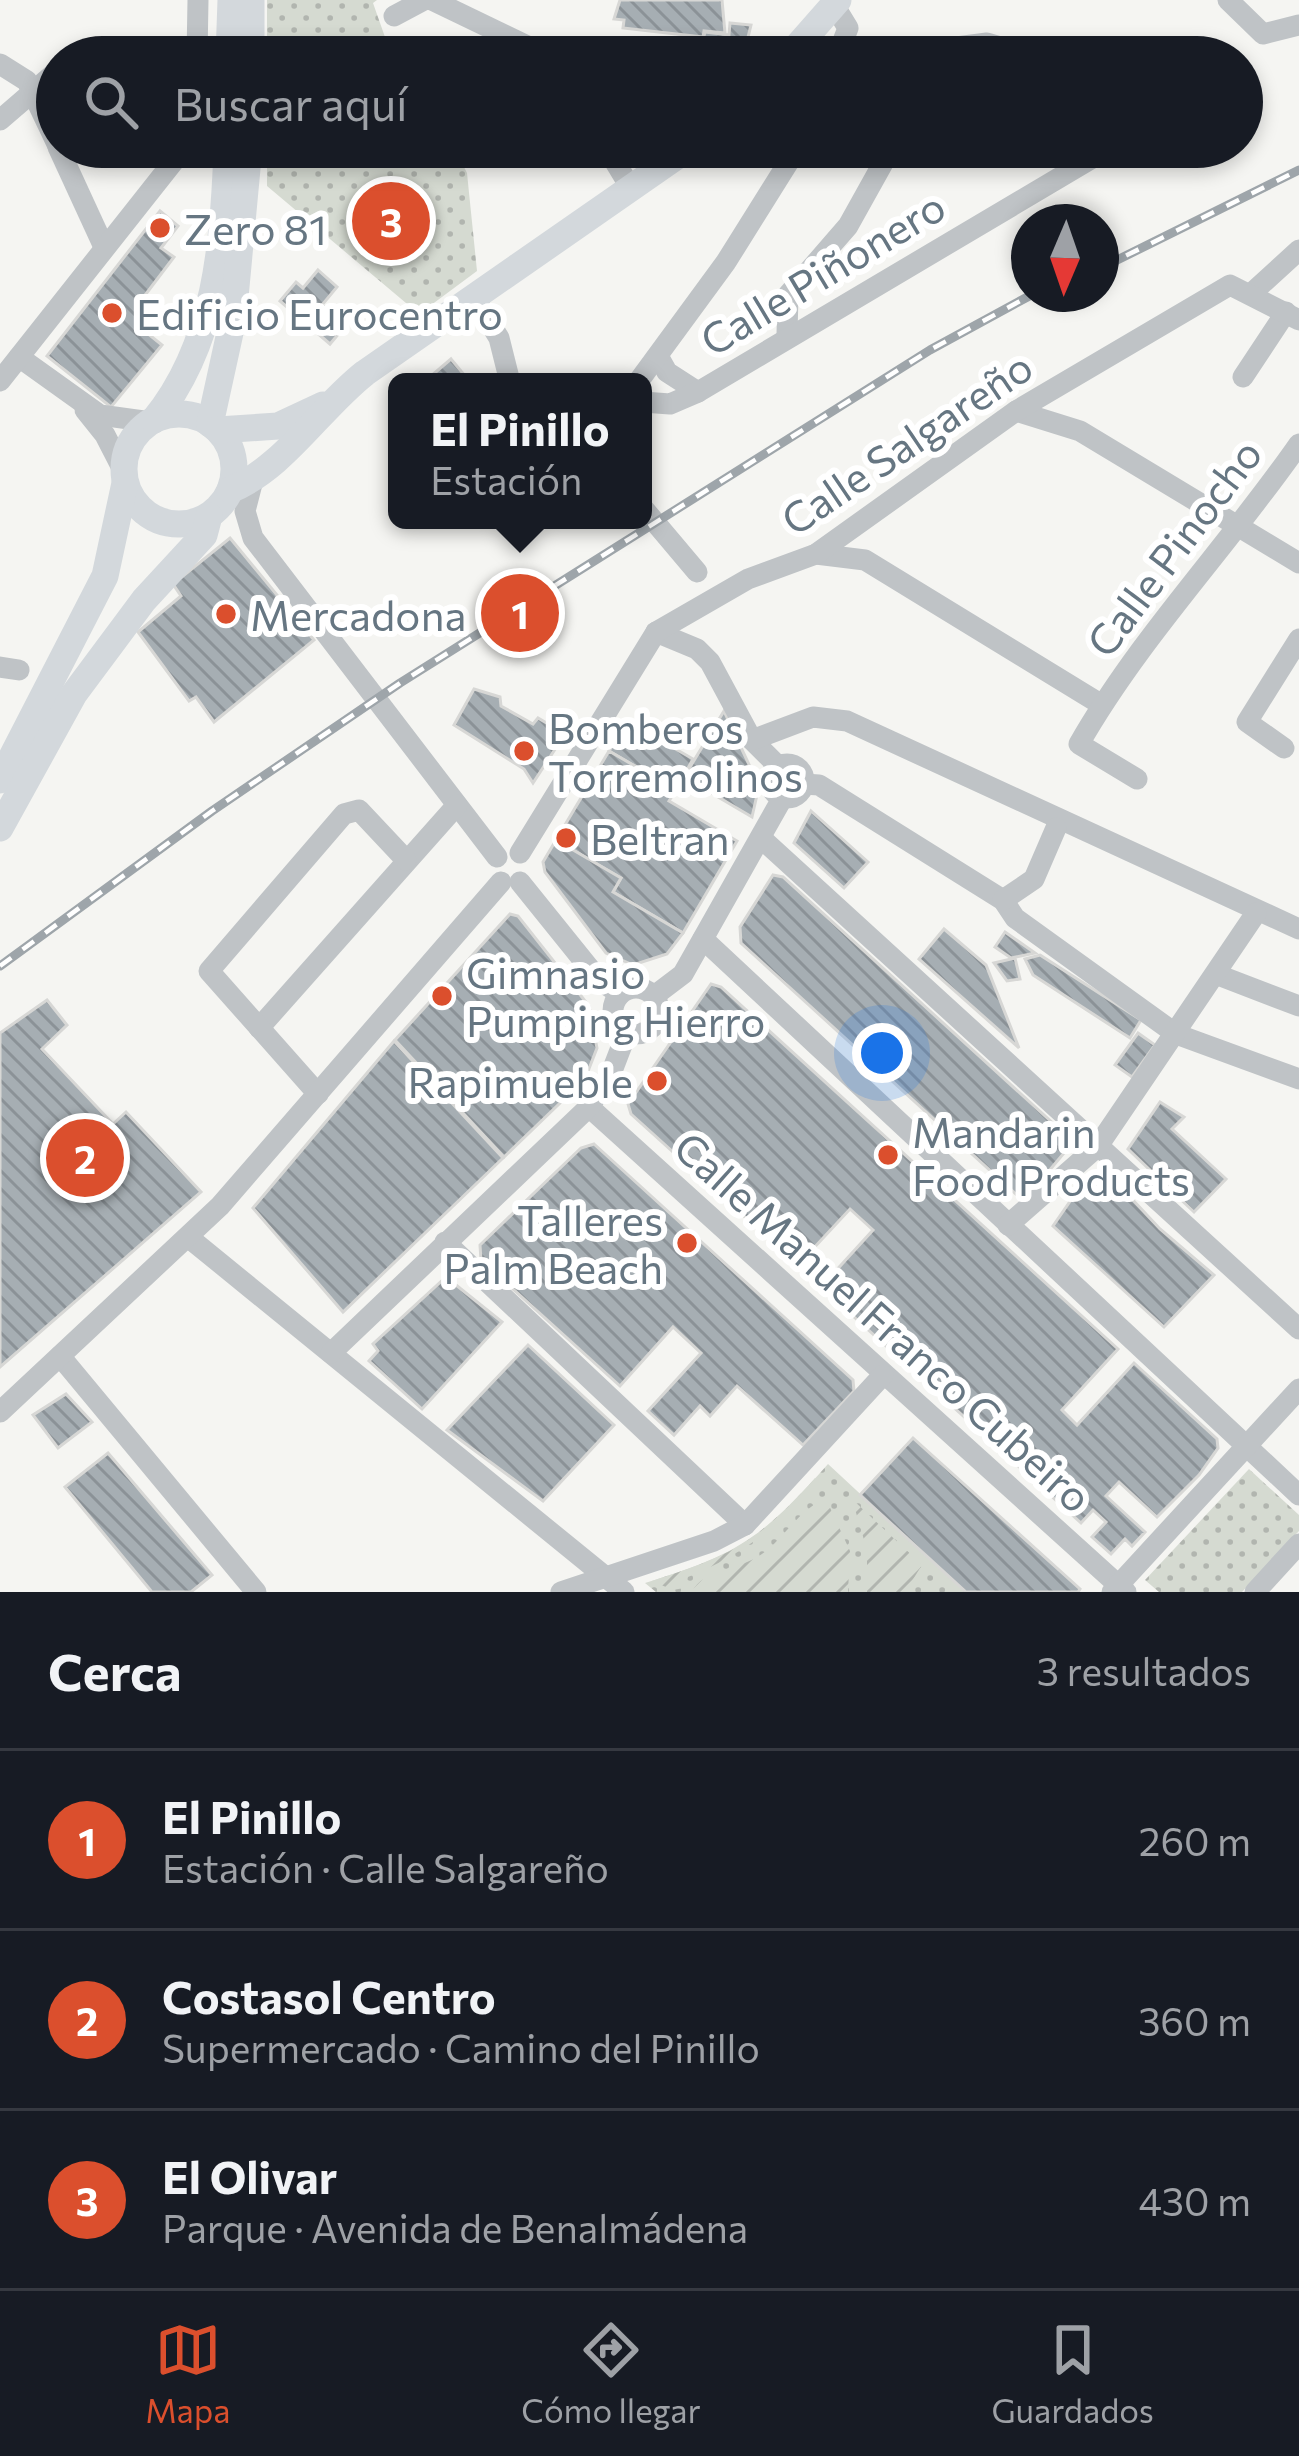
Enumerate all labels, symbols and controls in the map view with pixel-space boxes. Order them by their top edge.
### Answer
search box [36,36,1263,168]
icon: search [78,69,144,135]
text: Buscar aquí [174,75,408,130]
pin: 3 [352,176,430,266]
street label: Calle Piñonero [690,179,954,365]
place label: Zero 81 [184,202,327,254]
north arrow [1011,204,1119,312]
marker: Zero 81 [147,215,173,241]
place label: Edificio Eurocentro [136,287,503,339]
marker: Edificio Eurocentro [99,300,125,326]
street label: Calle Salgareño [771,339,1041,545]
popup [388,373,652,529]
text: El Pinillo [430,400,610,455]
street label: Calle Pinocho [1074,428,1272,666]
text: Estación [430,455,582,503]
pin: 1 [481,568,559,658]
place label: Mercadona [250,588,466,640]
marker: Mercadona [213,601,239,627]
place label: Bomberos Torremolinos [548,701,803,801]
marker: Bomberos Torremolinos [511,738,537,764]
place label: Beltran [590,812,730,864]
marker: Beltran [553,825,579,851]
place label: Gimnasio Pumping Hierro [466,946,765,1046]
marker: Gimnasio Pumping Hierro [429,983,455,1009]
your location [852,1023,912,1083]
place label: Rapimueble [407,1055,633,1107]
marker: Rapimueble [644,1068,670,1094]
place label: Mandarin Food Products [912,1105,1190,1205]
pin: 2 [46,1113,124,1203]
street label: Calle Manuel Franco Cubeiro [665,1120,1103,1522]
marker: Mandarin Food Products [875,1142,901,1168]
place label: Talleres Palm Beach [443,1193,663,1293]
marker: Talleres Palm Beach [674,1230,700,1256]
text: Cerca [48,1639,182,1702]
text: 3 resultados [1037,1646,1251,1694]
text: El Pinillo [162,1788,341,1843]
text: 1 [78,1816,96,1864]
text: 260 m [1139,1816,1251,1864]
text: Estación · Calle Salgareño [162,1843,609,1891]
text: Costasol Centro [162,1968,496,2023]
text: 2 [76,1996,98,2044]
text: 360 m [1138,1996,1251,2044]
text: Supermercado · Camino del Pinillo [162,2023,760,2071]
text: El Olivar [162,2148,337,2203]
text: 3 [76,2176,98,2224]
text: 430 m [1138,2176,1251,2224]
text: Parque · Avenida de Benalmádena [162,2203,748,2251]
tab: Mapa [145,2317,231,2430]
tab: Cómo llegar [521,2317,701,2430]
tab: Guardados [991,2317,1154,2430]

